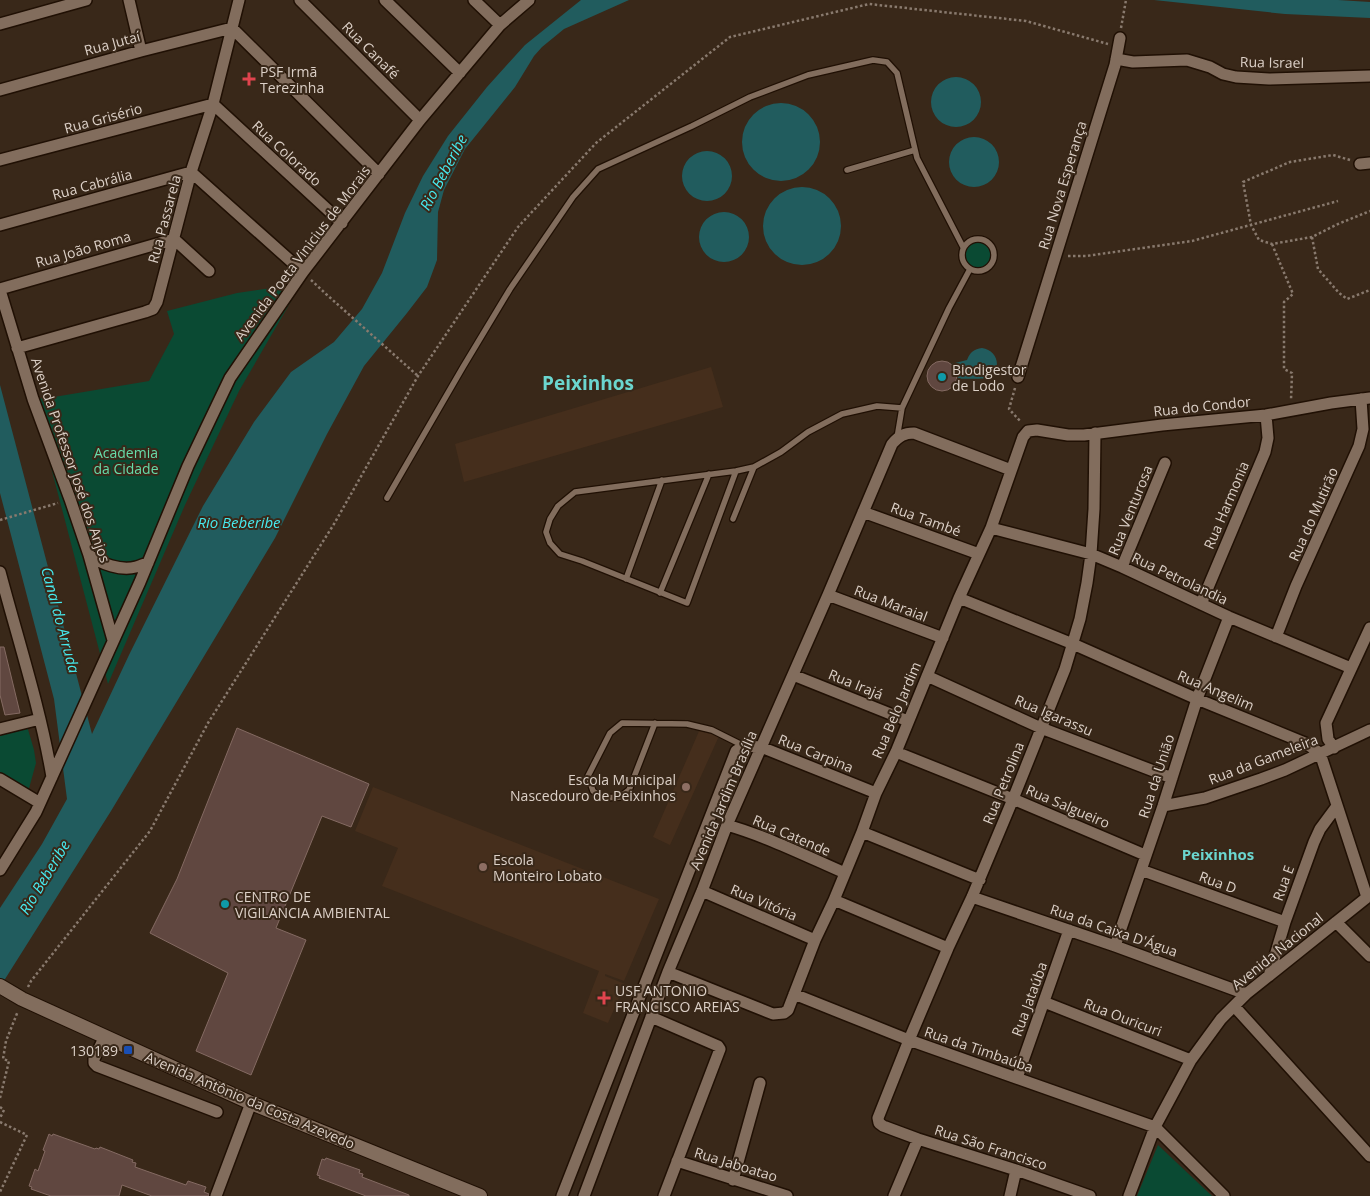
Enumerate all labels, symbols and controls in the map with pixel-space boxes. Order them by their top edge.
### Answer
street label: Rua Canafé [338,17,404,83]
street label: Rua Jutaí [82,26,143,60]
street label: Rua Israel [1240,52,1304,72]
place label: PSF Irmã Terezinha [260,62,324,97]
marker: PSF Irmã Terezinha [242,72,256,86]
street label: Rua Grisério [62,98,144,138]
street label: Rua Colorado [248,116,326,190]
street label: Rua Nova Esperança [1033,118,1091,252]
water label: Rio Beberibe [415,130,472,213]
street label: Avenida Poeta Vinicius de Morais [230,161,374,345]
street label: Rua Cabrália [50,164,134,204]
street label: Rua Passarela [143,173,185,265]
street label: Rua João Roma [33,226,133,272]
street label: Avenida Professor José dos Anjos [27,355,115,565]
place label: Biodigestor de Lodo [952,360,1027,395]
district label: Peixinhos [542,370,634,396]
marker: Biodigestor de Lodo [936,371,948,383]
street label: Rua do Condor [1152,391,1252,421]
park label: Academia da Cidade [93,443,159,478]
street label: Rua Harmonia [1199,458,1253,552]
street label: Rua Venturosa [1103,462,1157,558]
street label: Rua do Mutirão [1284,464,1342,564]
street label: Rua També [888,497,964,541]
water label: Rio Beberibe [197,512,281,532]
street label: Rua Petrolandia [1129,547,1231,609]
water label: Canal do Arruda [37,565,85,676]
street label: Rua Maraial [851,580,931,626]
street label: Rua Belo Jardim [867,659,925,761]
street label: Rua Irajá [826,664,886,704]
street label: Rua Angelim [1175,665,1257,715]
street label: Rua Igarassu [1012,690,1096,740]
street label: Avenida Jardim Brasília [685,728,761,872]
street label: Rua Carpina [776,729,856,777]
street label: Rua da Gameleira [1206,729,1320,789]
street label: Rua da União [1133,732,1179,820]
street label: Rua Petrolina [978,739,1028,827]
place label: Escola Municipal Nascedouro de Peixinhos [510,770,676,805]
street label: Rua Salgueiro [1023,780,1113,832]
marker: Escola Municipal Nascedouro de Peixinhos [680,781,692,793]
street label: Rua Catende [750,810,834,860]
water label: Rio Beberibe [14,836,74,918]
district label: Peixinhos [1182,844,1254,864]
place label: Escola Monteiro Lobato [493,850,602,885]
marker: Escola Monteiro Lobato [477,861,489,873]
street label: Rua E [1268,863,1298,903]
street label: Rua D [1197,866,1239,898]
street label: Rua Vitória [728,879,800,925]
place label: CENTRO DE VIGILANCIA AMBIENTAL [235,887,390,922]
marker: CENTRO DE VIGILANCIA AMBIENTAL [219,898,231,910]
street label: Rua da Caixa D'Água [1048,899,1180,961]
street label: Avenida Nacional [1227,908,1327,994]
street label: Rua Jataúba [1007,959,1051,1039]
place label: USF ANTONIO FRANCISCO AREIAS [615,981,740,1016]
marker: USF ANTONIO FRANCISCO AREIAS [597,991,611,1005]
street label: Rua Ouricuri [1081,993,1165,1041]
street label: Rua da Timbaúba [922,1021,1036,1077]
place label: 130189 [70,1041,118,1060]
marker: 130189 [122,1044,134,1056]
street label: Avenida Antônio da Costa Azevedo [142,1047,358,1153]
street label: Rua São Francisco [932,1120,1050,1174]
street label: Rua Jaboatao [692,1142,780,1186]

